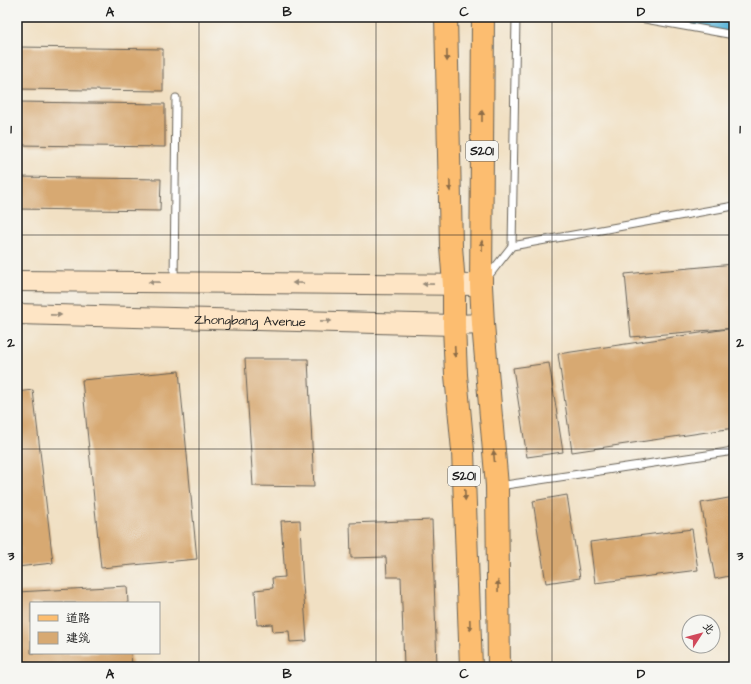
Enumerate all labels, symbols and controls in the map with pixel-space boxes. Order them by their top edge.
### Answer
text: A [106,3,115,21]
text: B [282,3,292,21]
text: C [459,3,469,21]
text: D [637,3,646,21]
one-way arrow [444,50,450,63]
one-way arrow [479,109,485,122]
text: 1 [10,120,12,138]
text: 1 [739,120,741,138]
road number: S201 [466,141,498,161]
one-way arrow [446,180,453,192]
one-way arrow [478,240,485,252]
one-way arrow [147,279,160,285]
one-way arrow [291,280,304,286]
one-way arrow [421,281,434,287]
street label: Zhongbang Avenue [194,310,306,331]
one-way arrow [50,311,62,318]
one-way arrow [320,318,333,324]
text: 2 [6,334,15,352]
text: 2 [735,334,744,352]
one-way arrow [452,346,458,359]
one-way arrow [491,450,497,462]
road number: S201 [448,466,480,486]
one-way arrow [462,489,468,502]
text: 3 [7,547,15,565]
text: 3 [736,547,744,565]
one-way arrow [495,579,501,592]
legend [30,602,160,654]
text: 道路 [66,610,90,627]
north arrow [681,614,721,654]
one-way arrow [466,619,473,631]
text: 北 [699,620,718,637]
text: 建筑 [66,630,90,647]
text: A [106,665,115,683]
text: B [282,665,292,683]
text: C [459,665,469,683]
text: D [637,665,646,683]

